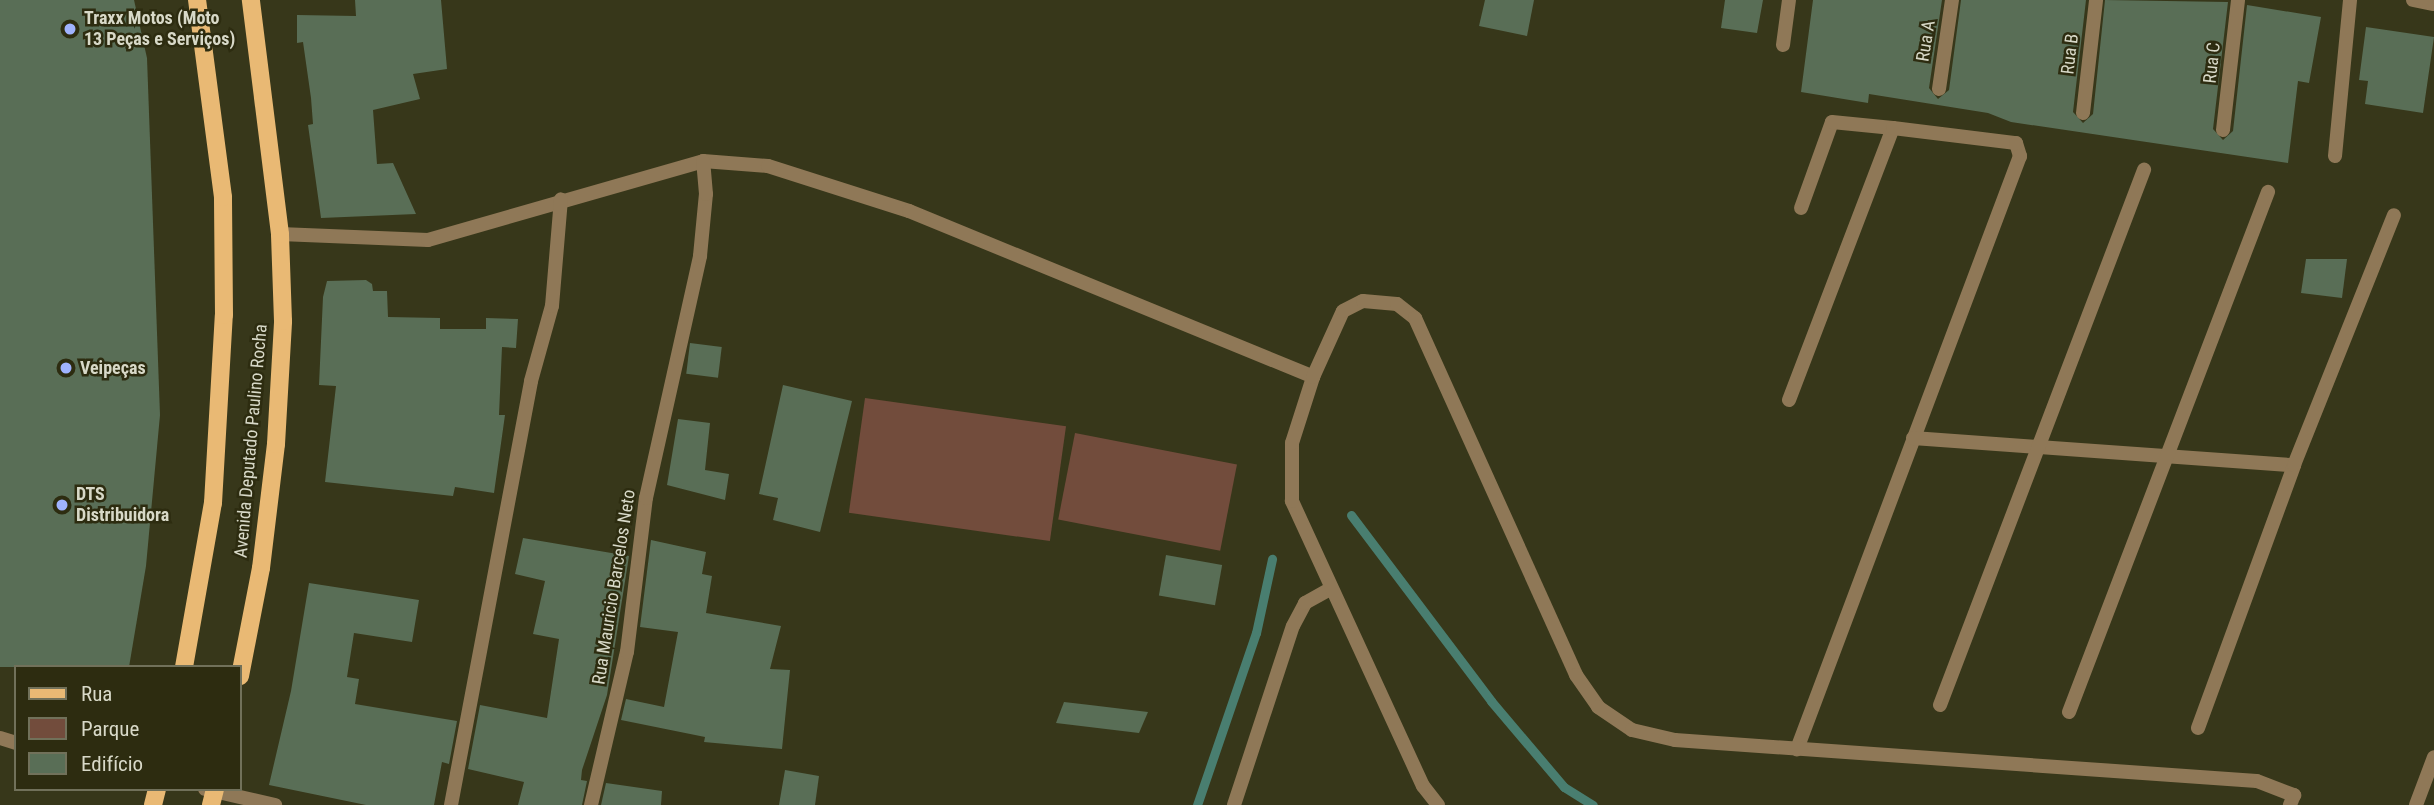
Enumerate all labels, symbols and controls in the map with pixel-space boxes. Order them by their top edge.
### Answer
place label: Traxx Motos (Moto 13 Peças e Serviços) [84,8,235,50]
street label: Rua A [1912,19,1940,63]
marker: Traxx Motos (Moto 13 Peças e Serviços) [62,21,78,37]
street label: Rua B [2057,32,2083,76]
street label: Rua C [2199,41,2225,85]
street label: Avenida Deputado Paulino Rocha [230,323,272,559]
place label: Veipeças [80,357,146,379]
marker: Veipeças [58,360,74,376]
place label: DTS Distribuidora [76,484,169,526]
street label: Rua Mauricio Barcelos Neto [588,488,640,686]
marker: DTS Distribuidora [54,497,70,513]
legend [14,665,242,791]
text: Rua [81,682,112,706]
text: Parque [81,717,139,741]
text: Edifício [81,752,143,776]

